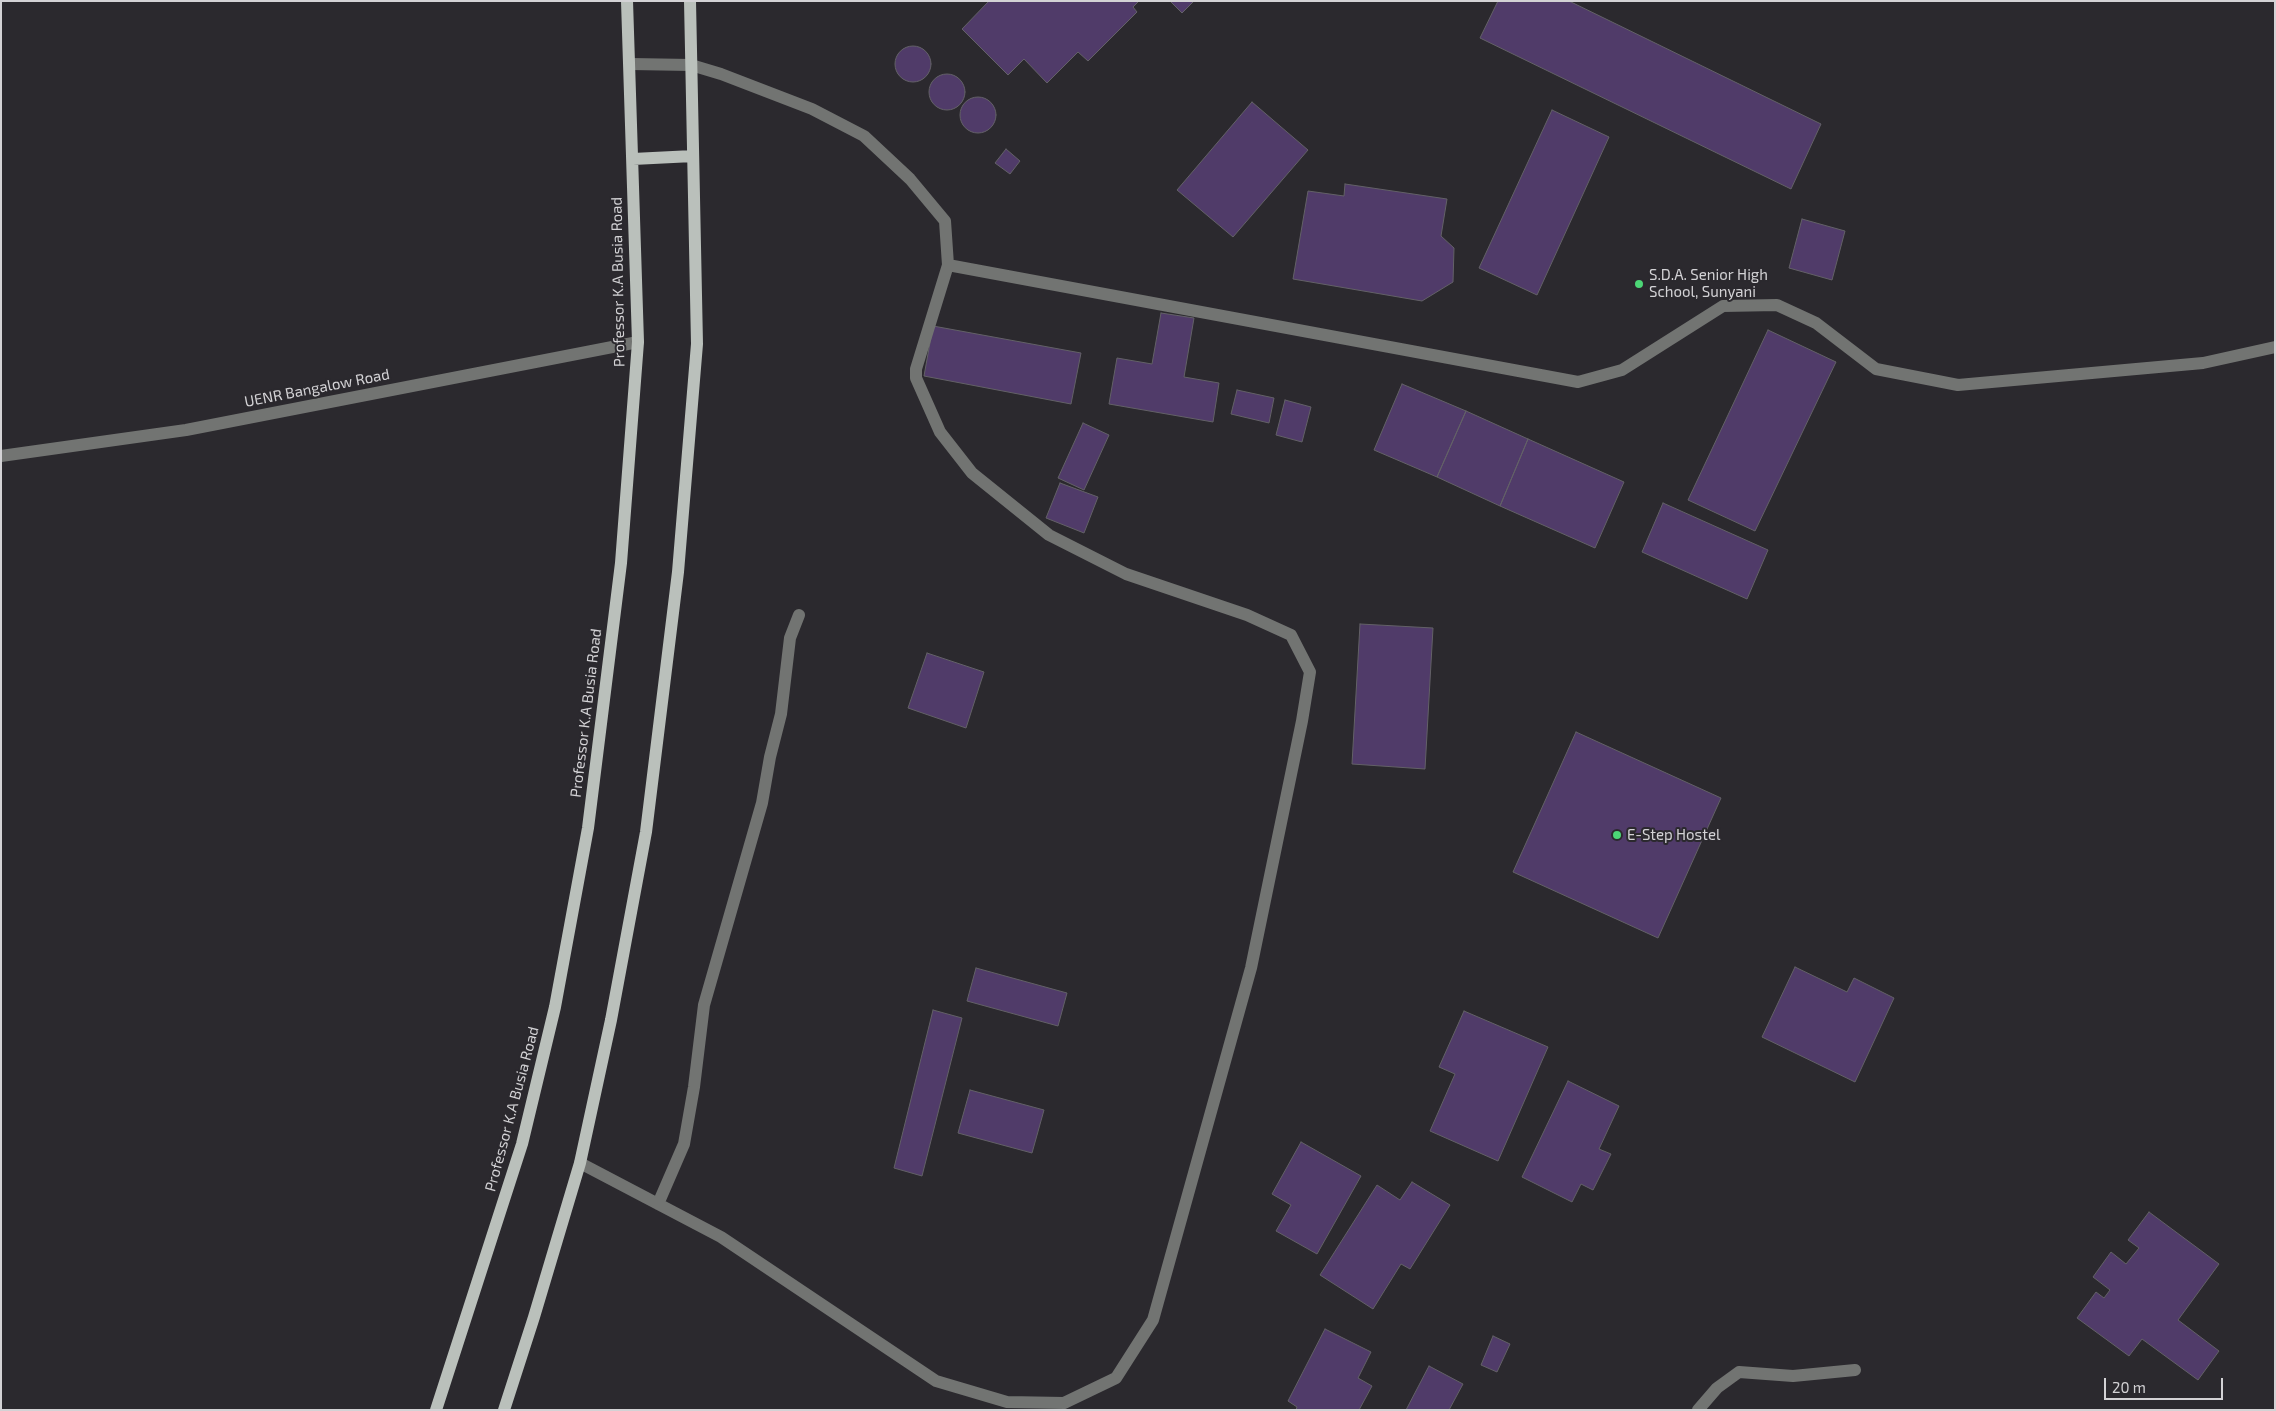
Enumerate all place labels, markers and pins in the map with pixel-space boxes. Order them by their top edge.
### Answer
place label: S.D.A. Senior High School, Sunyani [1649,266,1768,301]
marker: S.D.A. Senior High School, Sunyani [1633,278,1645,290]
place label: E-Step Hostel [1627,826,1720,844]
marker: E-Step Hostel [1611,829,1623,841]

